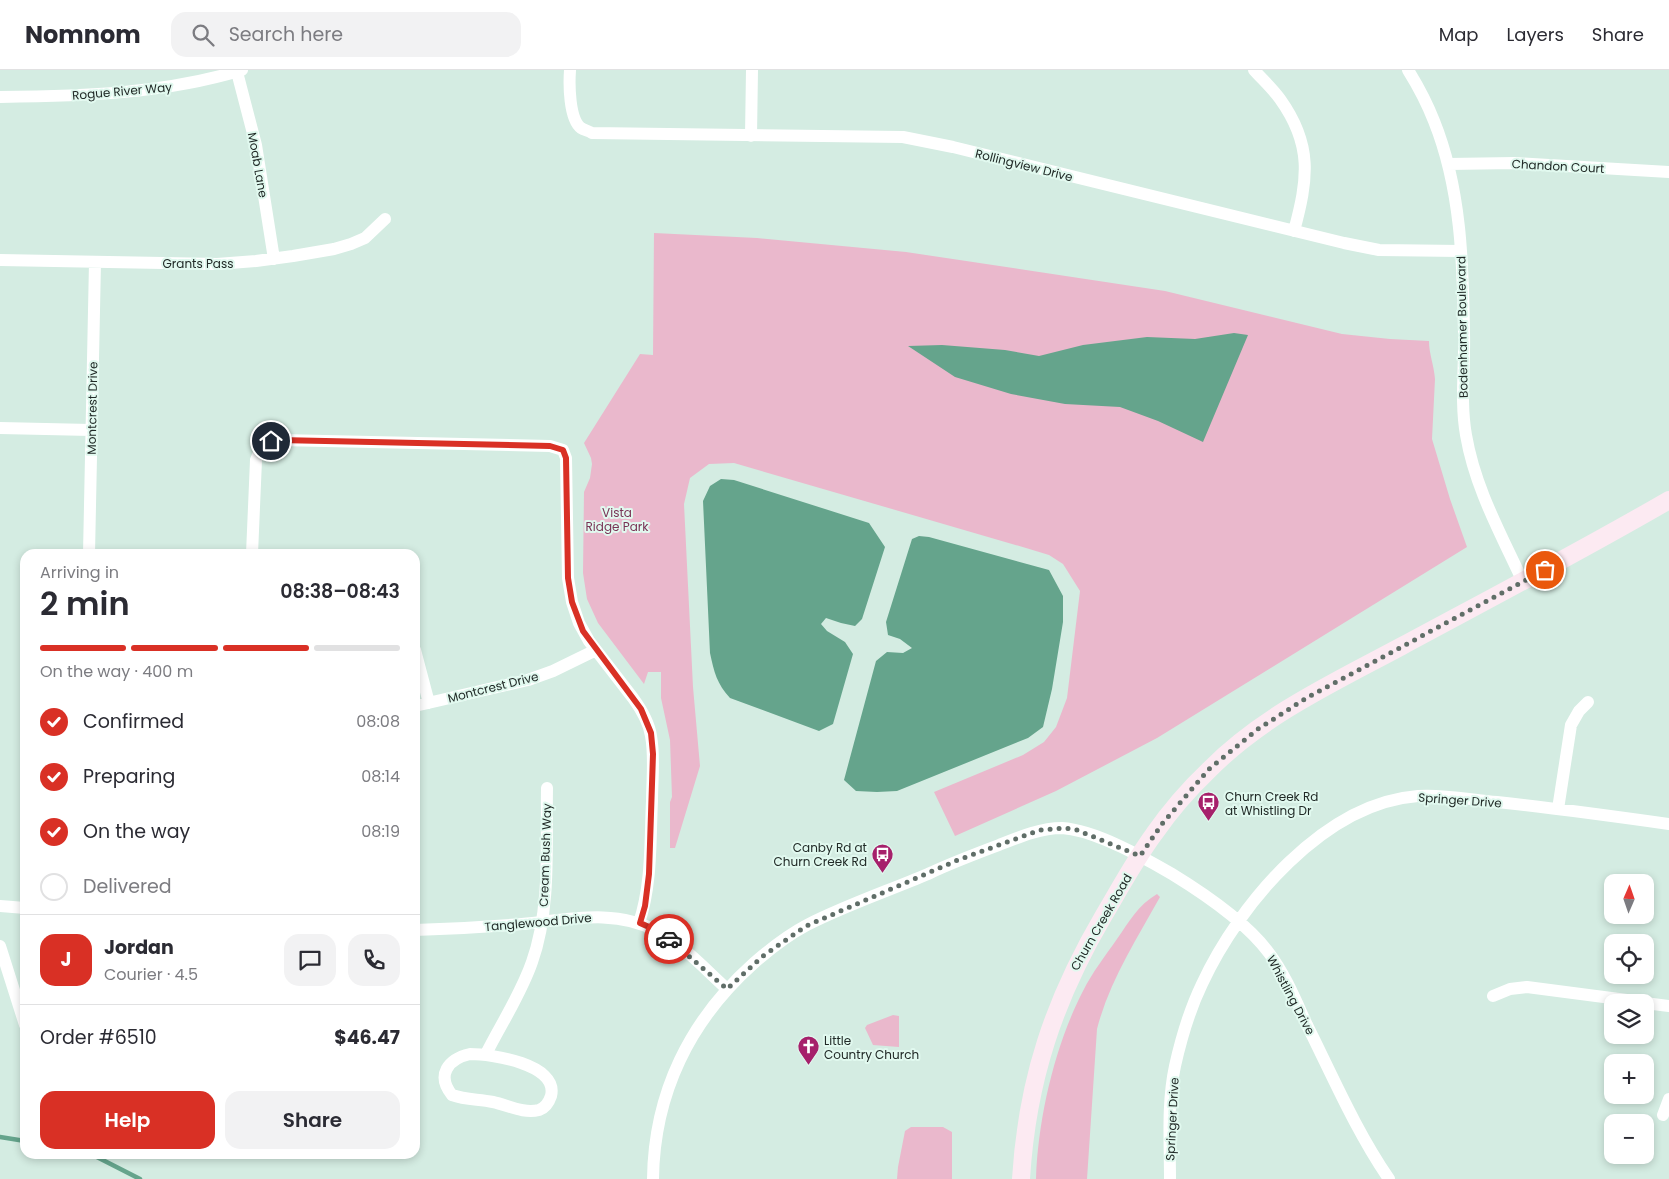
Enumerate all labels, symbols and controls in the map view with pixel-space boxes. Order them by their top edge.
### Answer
search box [171,12,521,57]
text: Nomnom [25,18,141,51]
icon: search [189,21,217,49]
text: Search here [229,21,343,48]
text: Map [1439,22,1479,47]
text: Layers [1507,22,1564,47]
text: Share [1592,22,1644,47]
street label: Rogue River Way [71,78,173,104]
street label: Moab Lane [244,131,272,199]
street label: Rollingview Drive [973,145,1075,185]
street label: Chandon Court [1511,155,1605,177]
street label: Grants Pass [162,255,234,272]
street label: Bodenhamer Boulevard [1452,256,1472,398]
street label: Montcrest Drive [83,361,101,455]
pin [250,420,292,462]
icon: home [257,427,285,455]
park label: Vista Ridge Park [586,504,649,535]
pin [1524,549,1566,591]
icon: bag [1531,556,1559,584]
text: Arriving in [40,561,119,584]
text: 08:38–08:43 [280,578,400,605]
text: 2 min [40,581,130,626]
text: On the way · 400 m [40,660,193,683]
street label: Montcrest Drive [446,667,540,707]
icon: check [40,708,68,736]
text: Confirmed [83,708,184,735]
text: 08:08 [356,710,400,733]
icon: check [40,763,68,791]
text: Preparing [83,763,175,790]
text: 08:14 [361,765,400,788]
place label: Churn Creek Rd at Whistling Dr [1225,788,1318,819]
street label: Springer Drive [1418,789,1502,811]
bus stop icon: Churn Creek Rd at Whistling Dr [1197,791,1221,822]
street label: Cream Bush Way [535,803,555,907]
icon: check [40,818,68,846]
text: On the way [83,818,190,845]
text: 08:19 [361,820,400,843]
place label: Canby Rd at Churn Creek Rd [774,839,867,870]
bus stop icon: Canby Rd at Churn Creek Rd [871,842,895,873]
street label: Churn Creek Road [1066,870,1136,974]
text: Delivered [83,873,172,900]
north arrow [1604,874,1654,924]
map controls [1604,874,1654,1164]
street label: Tanglewood Drive [484,909,592,935]
courier [644,914,694,964]
icon: car [655,925,683,953]
text: Jordan [104,934,174,961]
button: chat [284,934,336,986]
button: phone [348,934,400,986]
button: locate [1604,934,1654,984]
text: J [61,946,71,973]
street label: Whistling Drive [1263,952,1319,1038]
text: Courier · 4.5 [104,963,198,986]
button: layers [1604,994,1654,1044]
text: Order #6510 [40,1024,157,1051]
text: $46.47 [334,1024,400,1051]
place label: Little Country Church [824,1032,919,1063]
church icon: Little Country Church [796,1035,820,1066]
button: + [1604,1054,1654,1104]
street label: Springer Drive [1161,1077,1183,1161]
button: Help [40,1091,215,1149]
button: Share [225,1091,400,1149]
button: − [1604,1114,1654,1164]

